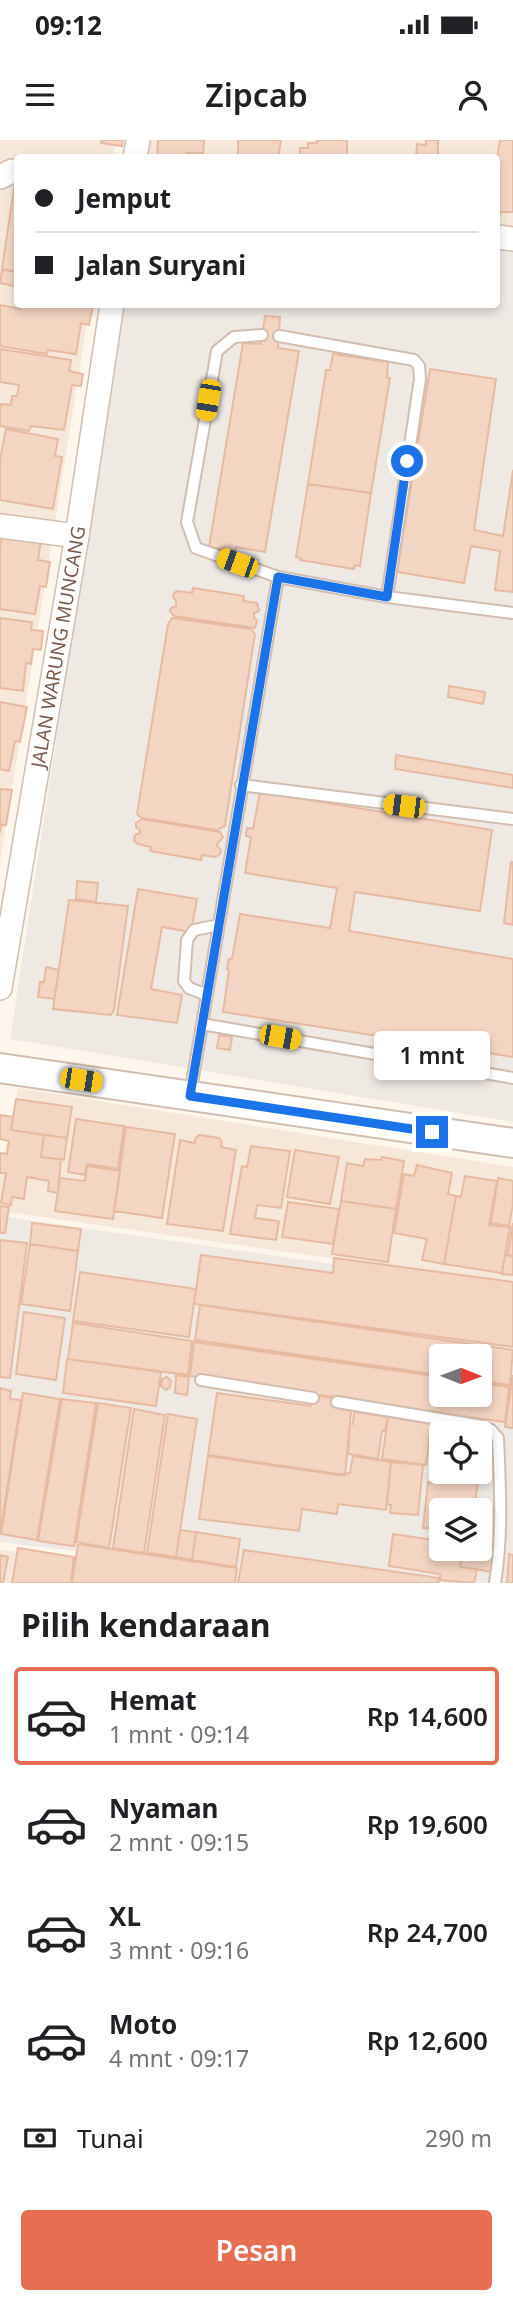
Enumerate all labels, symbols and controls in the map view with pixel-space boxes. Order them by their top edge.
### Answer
text: 09:12 [35,7,102,43]
text: Zipcab [205,73,308,116]
icon: menu [21,76,59,114]
icon: person [454,76,492,114]
text: Jemput [77,180,171,216]
text: Jalan Suryani [77,247,246,283]
car [195,377,222,423]
route start [391,445,423,477]
street label: JALAN WARUNG MUNCANG [24,524,91,772]
car [214,546,261,580]
car [382,793,427,819]
car [258,1023,303,1051]
callout: 1 mnt [374,1030,490,1080]
text: 1 mnt [399,1039,465,1071]
car [59,1066,104,1094]
route end [416,1116,448,1148]
north arrow [429,1344,492,1407]
map controls [429,1344,492,1561]
button: locate [429,1421,492,1484]
button: layers [429,1498,492,1561]
text: Pilih kendaraan [21,1603,271,1646]
text: Hemat [109,1682,197,1718]
icon: car [25,1685,88,1748]
text: Rp 14,600 [367,1698,488,1734]
text: 1 mnt · 09:14 [109,1718,249,1750]
text: Nyaman [109,1790,218,1826]
icon: car [25,1793,88,1856]
text: Rp 19,600 [367,1806,488,1842]
text: 2 mnt · 09:15 [109,1826,249,1858]
text: XL [109,1898,141,1934]
icon: car [25,1901,88,1964]
text: Rp 24,700 [367,1914,488,1950]
text: 3 mnt · 09:16 [109,1934,249,1966]
text: Moto [109,2006,177,2042]
icon: car [25,2009,88,2072]
text: Rp 12,600 [367,2022,488,2058]
text: 4 mnt · 09:17 [109,2042,249,2074]
icon: cash [21,2119,59,2157]
text: Tunai [77,2120,144,2156]
text: 290 m [425,2122,492,2154]
button: Pesan [21,2210,492,2290]

